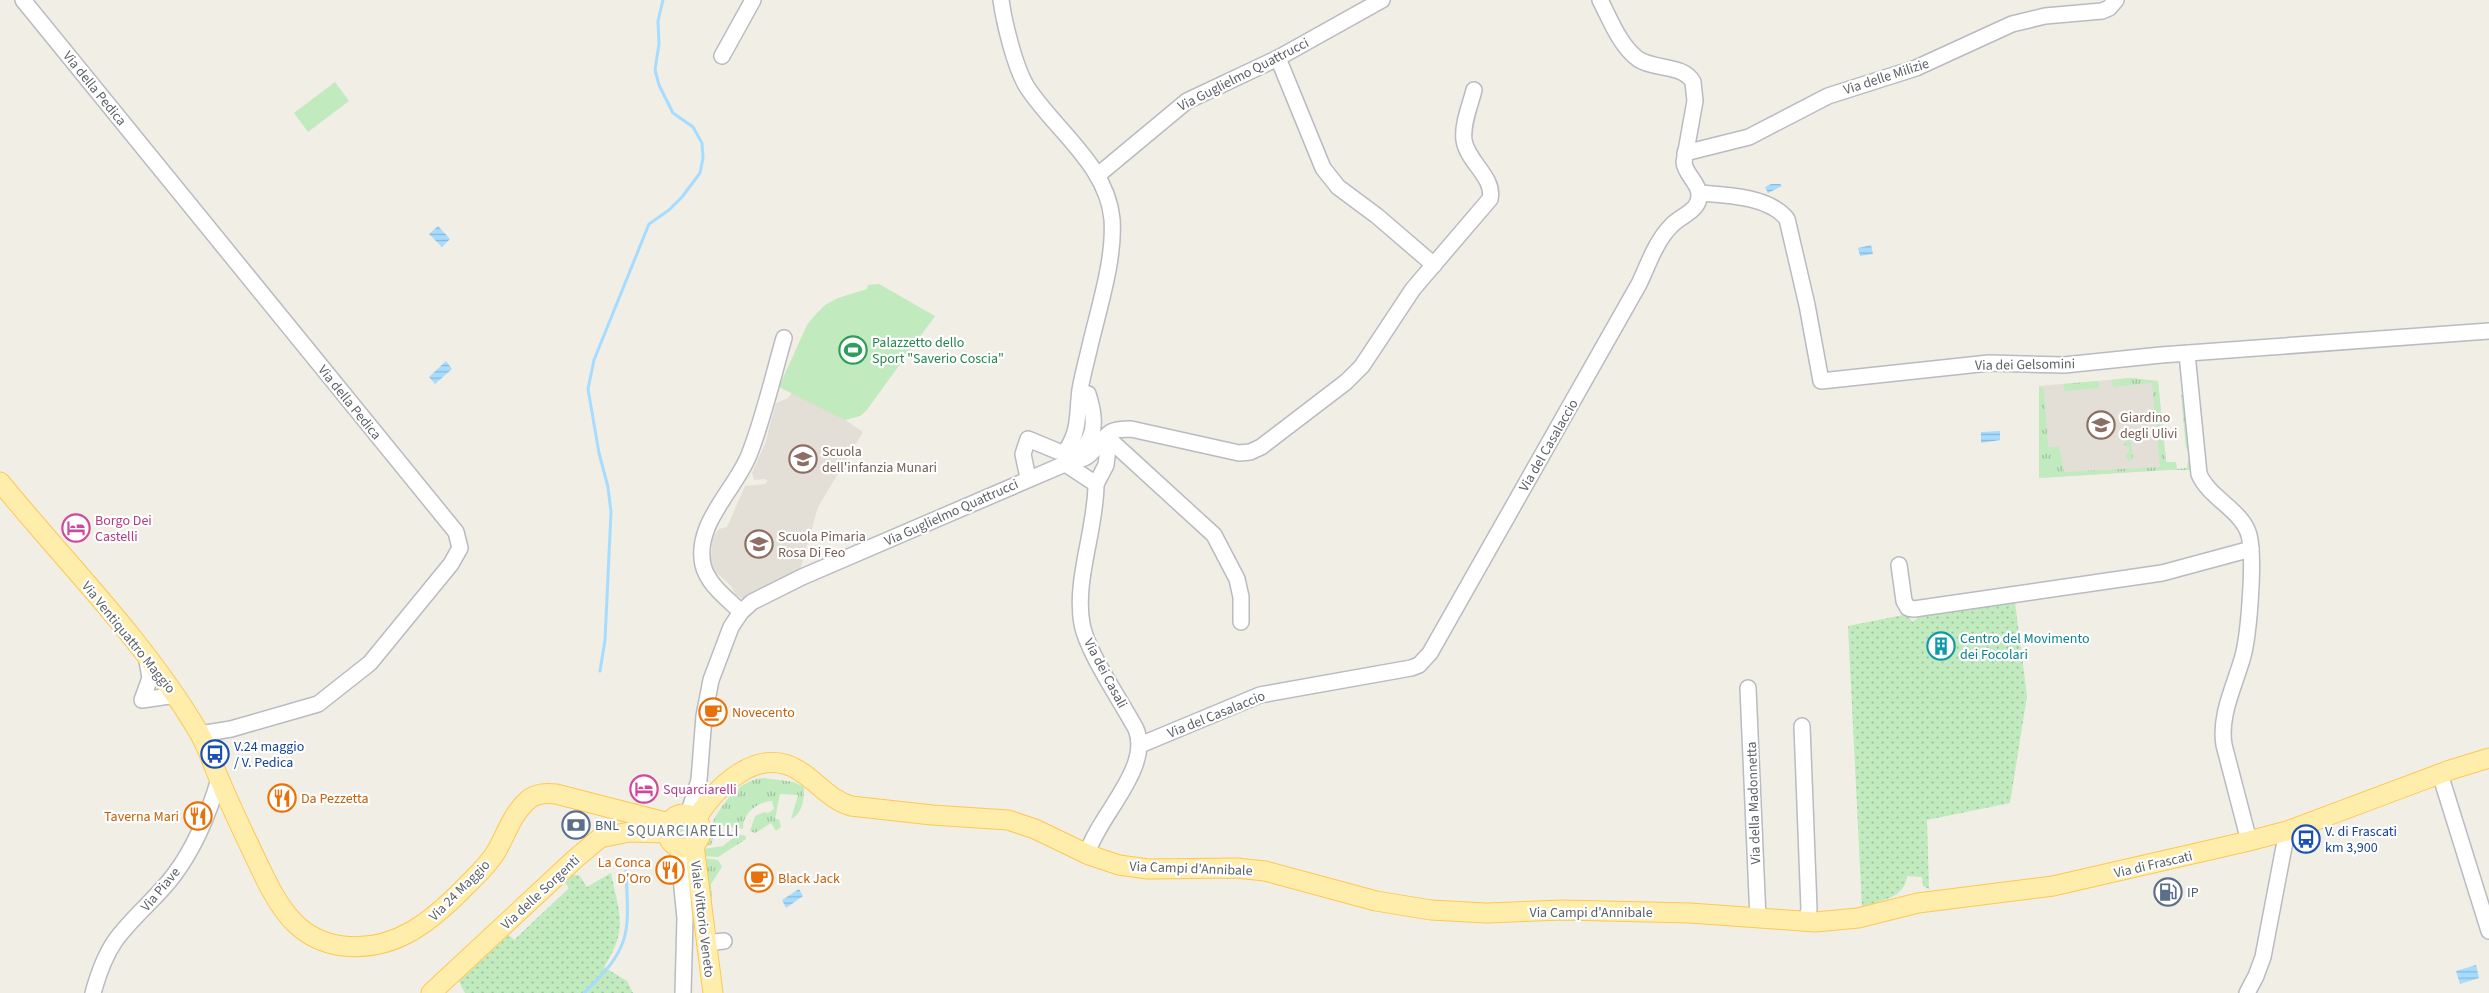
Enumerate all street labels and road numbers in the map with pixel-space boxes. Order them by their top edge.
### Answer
street label: Via Guglielmo Quattrucci [1174,33,1312,117]
street label: Via della Pedica [58,47,131,130]
street label: Via delle Milizie [1841,54,1932,100]
street label: Via dei Gelsomini [1975,354,2075,376]
street label: Via della Pedica [313,361,386,444]
street label: Via del Casalaccio [1514,396,1583,495]
street label: Via Guglielmo Quattrucci [881,474,1022,551]
street label: Via Ventiquattro Maggio [77,577,180,698]
street label: Via dei Casali [1078,635,1132,712]
street label: Via del Casalaccio [1165,686,1268,744]
street label: Via della Madonnetta [1742,741,1766,865]
street label: Via di Frascati [2112,846,2194,884]
street label: Via delle Sorgenti [497,851,585,935]
street label: Via 24 Maggio [424,855,495,926]
street label: Via Campi d'Annibale [1129,857,1253,881]
street label: Viale Vittorio Veneto [685,860,719,979]
street label: Via Piave [136,863,185,916]
street label: Via Campi d'Annibale [1529,903,1653,923]

